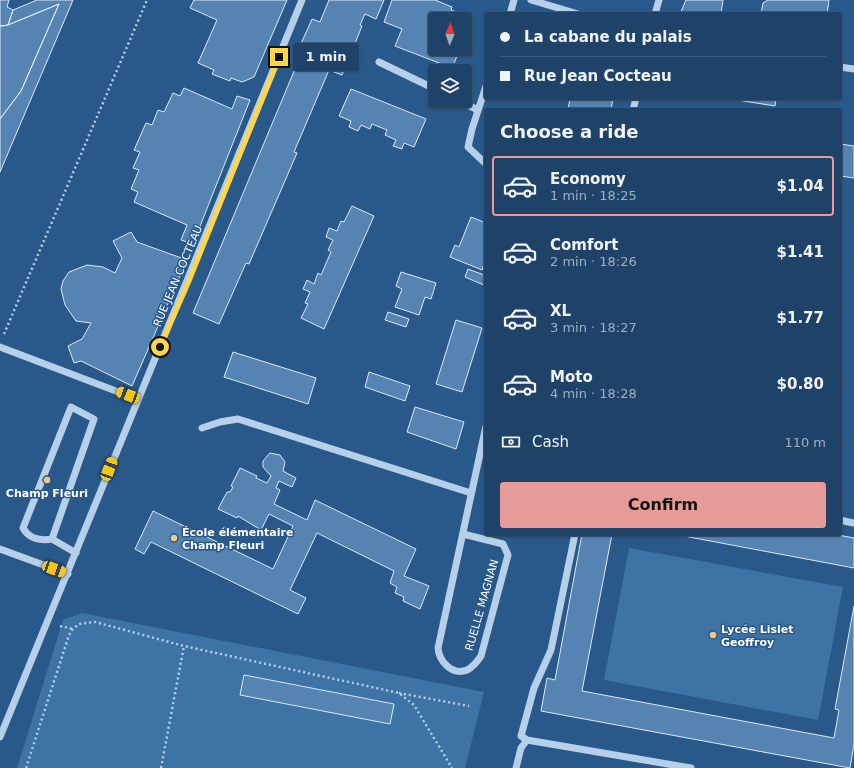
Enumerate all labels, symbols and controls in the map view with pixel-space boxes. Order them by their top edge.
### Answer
north arrow [428,12,472,56]
map controls [428,12,472,108]
text: La cabane du palais [524,28,692,46]
callout: 1 min [293,43,359,71]
route end [270,48,288,66]
text: 1 min [306,49,346,64]
button: layers [428,64,472,108]
text: Rue Jean Cocteau [524,67,672,85]
text: Choose a ride [500,121,639,142]
icon: car [502,168,538,204]
text: Economy [550,170,626,188]
text: $1.04 [777,177,824,195]
text: 1 min · 18:25 [550,188,637,203]
street label: RUE JEAN COCTEAU [151,223,205,329]
icon: car [502,234,538,270]
text: Comfort [550,236,618,254]
text: $1.41 [777,243,824,261]
text: 2 min · 18:26 [550,254,637,269]
icon: car [502,300,538,336]
text: XL [550,302,571,320]
text: $1.77 [777,309,824,327]
text: 3 min · 18:27 [550,320,637,335]
route start [151,338,169,356]
icon: car [502,366,538,402]
text: Moto [550,368,593,386]
text: $0.80 [777,375,824,393]
car [115,385,141,405]
text: 4 min · 18:28 [550,386,637,401]
icon: cash [500,431,522,453]
text: Cash [532,433,569,451]
text: 110 m [784,435,826,450]
car [99,456,119,482]
marker: Champ Fleuri [42,475,52,485]
button: Confirm [500,482,826,528]
place label: Champ Fleuri [6,487,88,500]
place label: École élémentaire Champ Fleuri [182,526,293,552]
marker: École élémentaire Champ Fleuri [169,533,179,543]
street label: RUELLE MAGNAN [463,558,501,652]
car [41,559,67,579]
place label: Lycée Lislet Geoffroy [721,623,794,649]
marker: Lycée Lislet Geoffroy [708,630,718,640]

